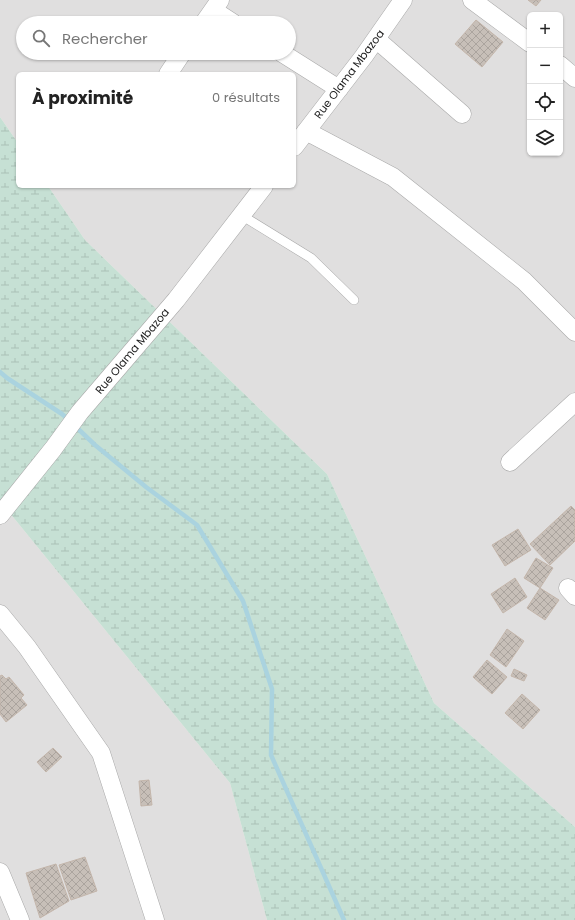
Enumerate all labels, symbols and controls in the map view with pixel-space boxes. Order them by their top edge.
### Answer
map controls [527,12,563,156]
button: + [527,12,563,48]
search box [16,16,296,60]
street label: Rue Olama Mbazoa [310,26,388,122]
icon: search [30,27,52,49]
text: Rechercher [62,28,148,49]
button: − [527,48,563,84]
button: locate [527,84,563,120]
text: À proximité [32,86,133,110]
text: 0 résultats [212,88,280,107]
button: layers [527,120,563,156]
street label: Rue Olama Mbazoa [91,305,173,397]

